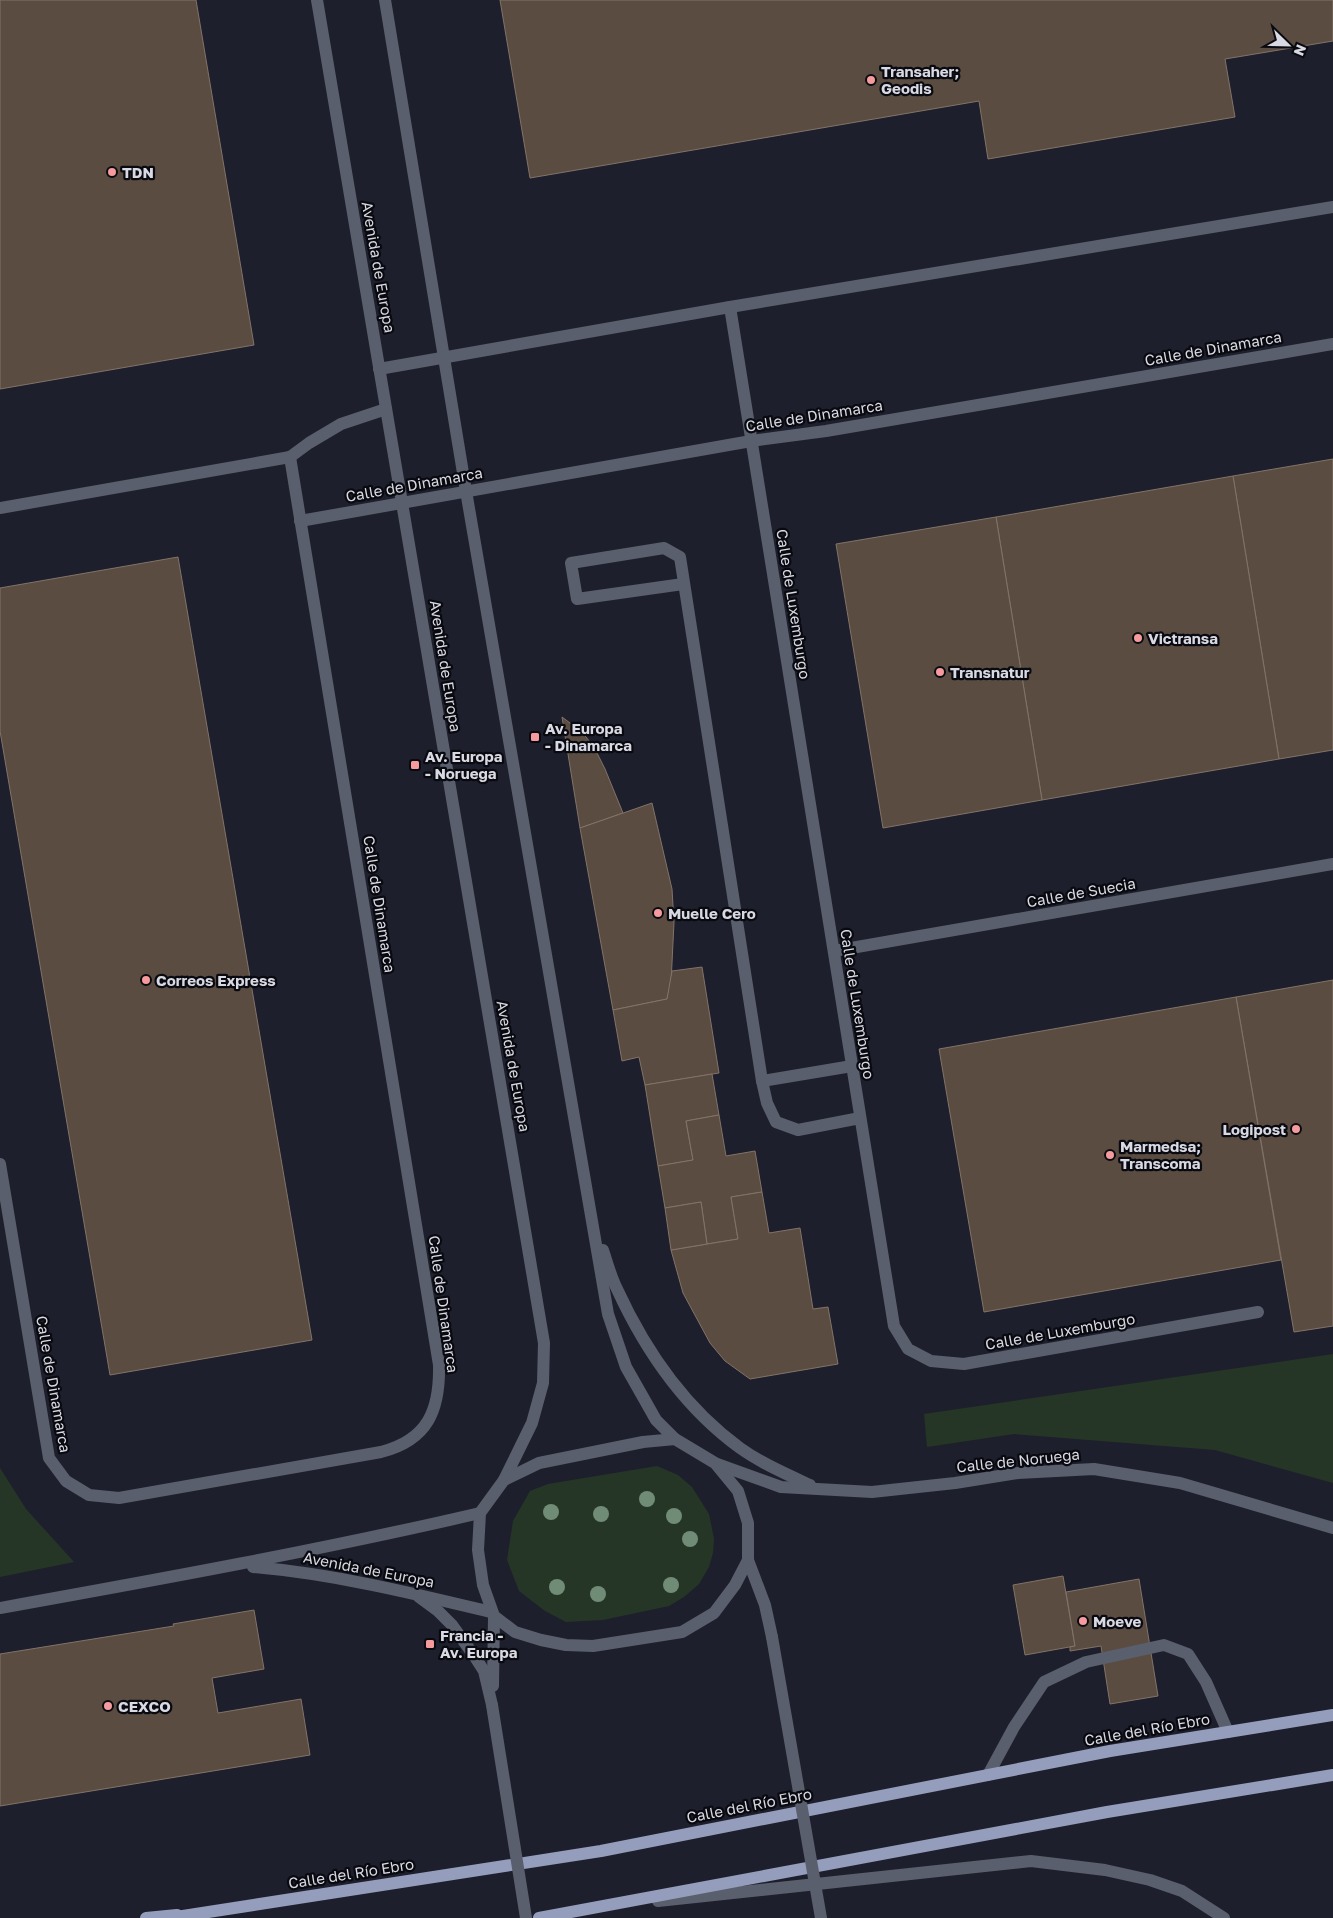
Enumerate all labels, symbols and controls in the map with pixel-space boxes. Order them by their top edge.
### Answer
north arrow [1263,20,1313,70]
text: N [1291,42,1310,58]
place label: Transaher; Geodis [881,62,959,97]
marker: Transaher; Geodis [865,74,877,86]
place label: TDN [122,163,154,181]
marker: TDN [106,166,118,178]
street label: Avenida de Europa [359,200,399,334]
street label: Calle de Dinamarca [1143,327,1283,369]
street label: Calle de Dinamarca [744,395,884,435]
street label: Calle de Dinamarca [344,463,484,505]
street label: Calle de Luxemburgo [773,528,815,680]
street label: Avenida de Europa [427,599,465,733]
place label: Victransa [1148,629,1218,647]
marker: Victransa [1132,632,1144,644]
place label: Transnatur [950,663,1030,681]
marker: Transnatur [934,666,946,678]
place label: Av. Europa - Dinamarca [545,719,632,754]
marker: Av. Europa - Dinamarca [529,731,541,743]
place label: Av. Europa - Noruega [425,747,503,782]
marker: Av. Europa - Noruega [409,759,421,771]
street label: Calle de Dinamarca [360,834,400,974]
street label: Calle de Suecia [1025,874,1137,910]
place label: Muelle Cero [668,904,756,922]
marker: Muelle Cero [652,907,664,919]
street label: Calle de Luxemburgo [837,928,879,1080]
place label: Correos Express [156,971,276,989]
marker: Correos Express [140,974,152,986]
street label: Avenida de Europa [494,999,534,1133]
place label: Logipost [1223,1120,1286,1138]
marker: Logipost [1290,1123,1302,1135]
place label: Marmedsa; Transcoma [1120,1137,1201,1172]
marker: Marmedsa; Transcoma [1104,1149,1116,1161]
street label: Calle de Dinamarca [425,1234,463,1374]
street label: Calle de Luxemburgo [984,1309,1136,1353]
street label: Calle de Dinamarca [33,1314,75,1454]
street label: Calle de Noruega [955,1445,1081,1475]
street label: Avenida de Europa [302,1547,436,1591]
place label: Moeve [1093,1612,1142,1630]
marker: Moeve [1077,1615,1089,1627]
place label: Francia - Av. Europa [440,1626,518,1661]
marker: Francia - Av. Europa [424,1638,436,1650]
place label: CEXCO [118,1697,171,1715]
marker: CEXCO [102,1700,114,1712]
street label: Calle del Río Ebro [1083,1709,1211,1749]
street label: Calle del Río Ebro [685,1784,813,1826]
street label: Calle del Río Ebro [287,1854,415,1892]

